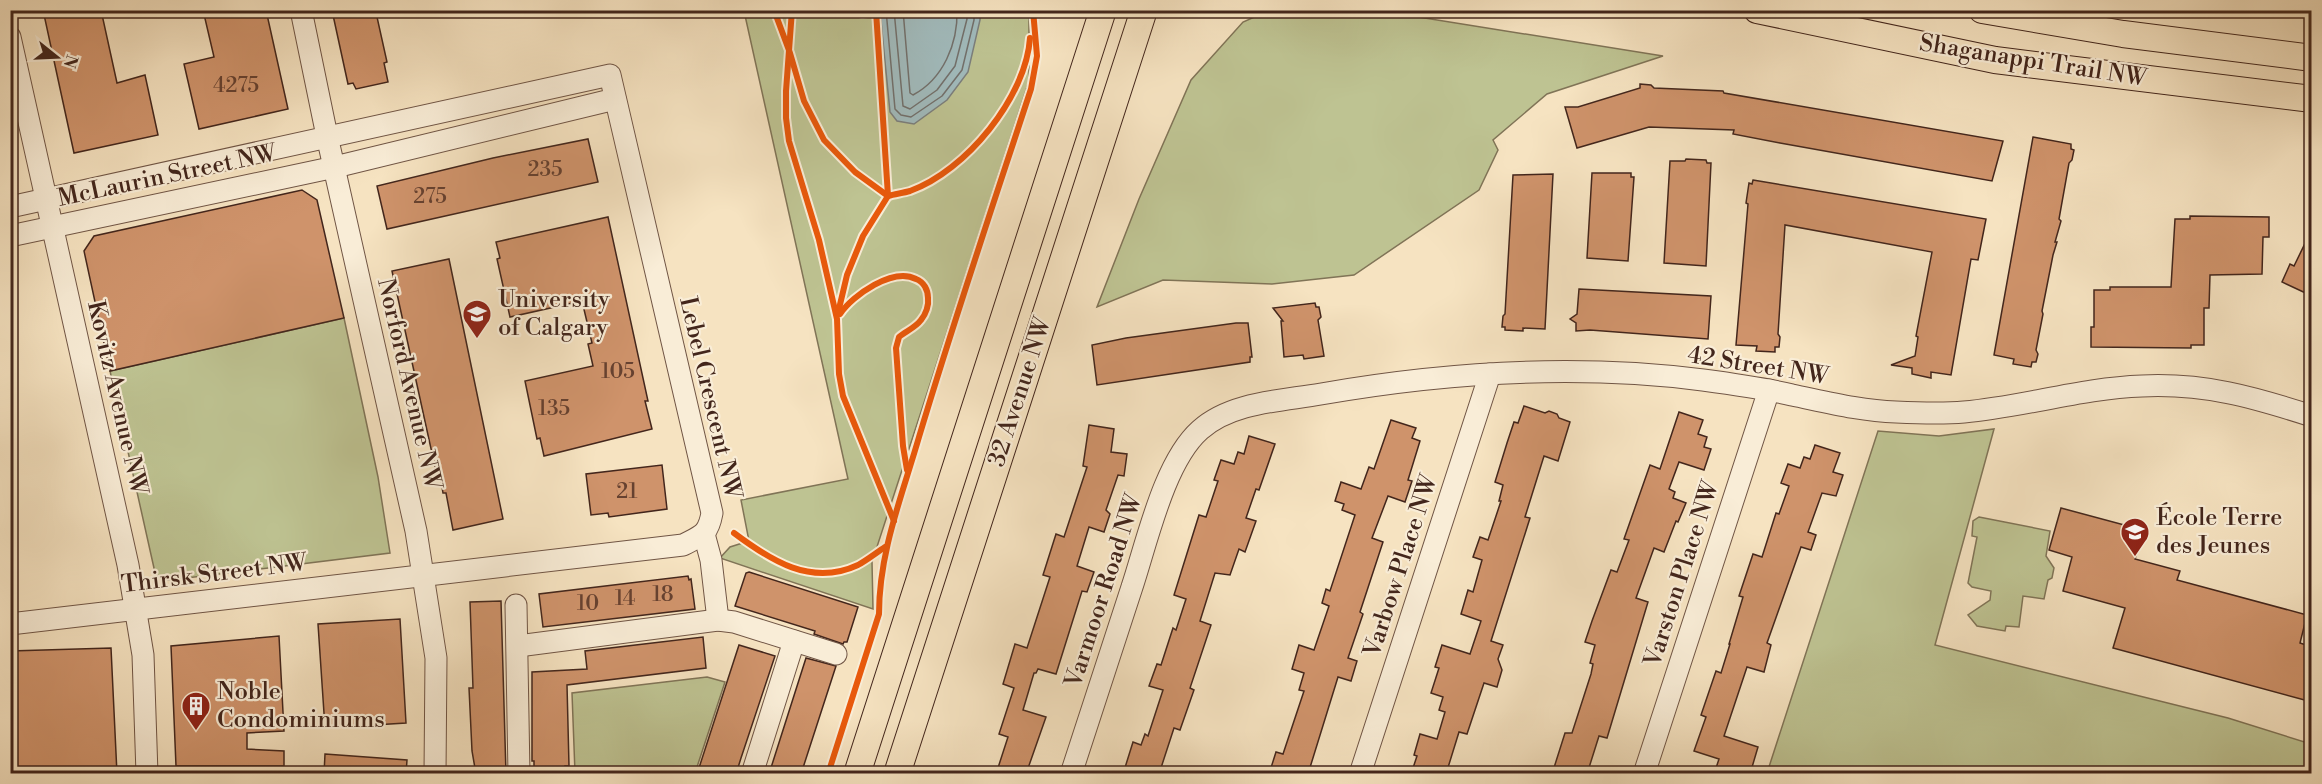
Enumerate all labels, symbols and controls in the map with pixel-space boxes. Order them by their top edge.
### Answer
north arrow [27,27,87,87]
street label: Shaganappi Trail NW [1917,28,2150,94]
text: N [59,52,82,71]
house number: 4275 [213,73,259,99]
street label: McLaurin Street NW [55,138,280,214]
house number: 235 [527,157,563,183]
house number: 275 [413,184,447,210]
street label: Norford Avenue NW [370,275,448,494]
place label: University of Calgary [498,285,610,343]
street label: Lebel Crescent NW [672,294,748,503]
street label: Kovitz Avenue NW [80,298,154,499]
school or university icon: University of Calgary [461,298,493,340]
street label: 32 Avenue NW [982,312,1059,471]
street label: 42 Street NW [1685,340,1832,392]
house number: 105 [601,359,635,385]
house number: 135 [538,396,570,422]
street label: Varbow Place NW [1357,470,1445,662]
street label: Varston Place NW [1637,476,1727,672]
house number: 21 [616,479,638,505]
street label: Varmoor Road NW [1058,489,1150,692]
place label: École Terre des Jeunes [2156,502,2282,561]
school or university icon: École Terre des Jeunes [2119,516,2151,558]
street label: Thirsk Street NW [119,548,310,600]
house number: 18 [652,582,674,608]
house number: 14 [615,586,635,612]
house number: 10 [577,591,599,617]
place label: Noble Condominiums [217,677,385,735]
building icon: Noble Condominiums [180,690,212,732]

